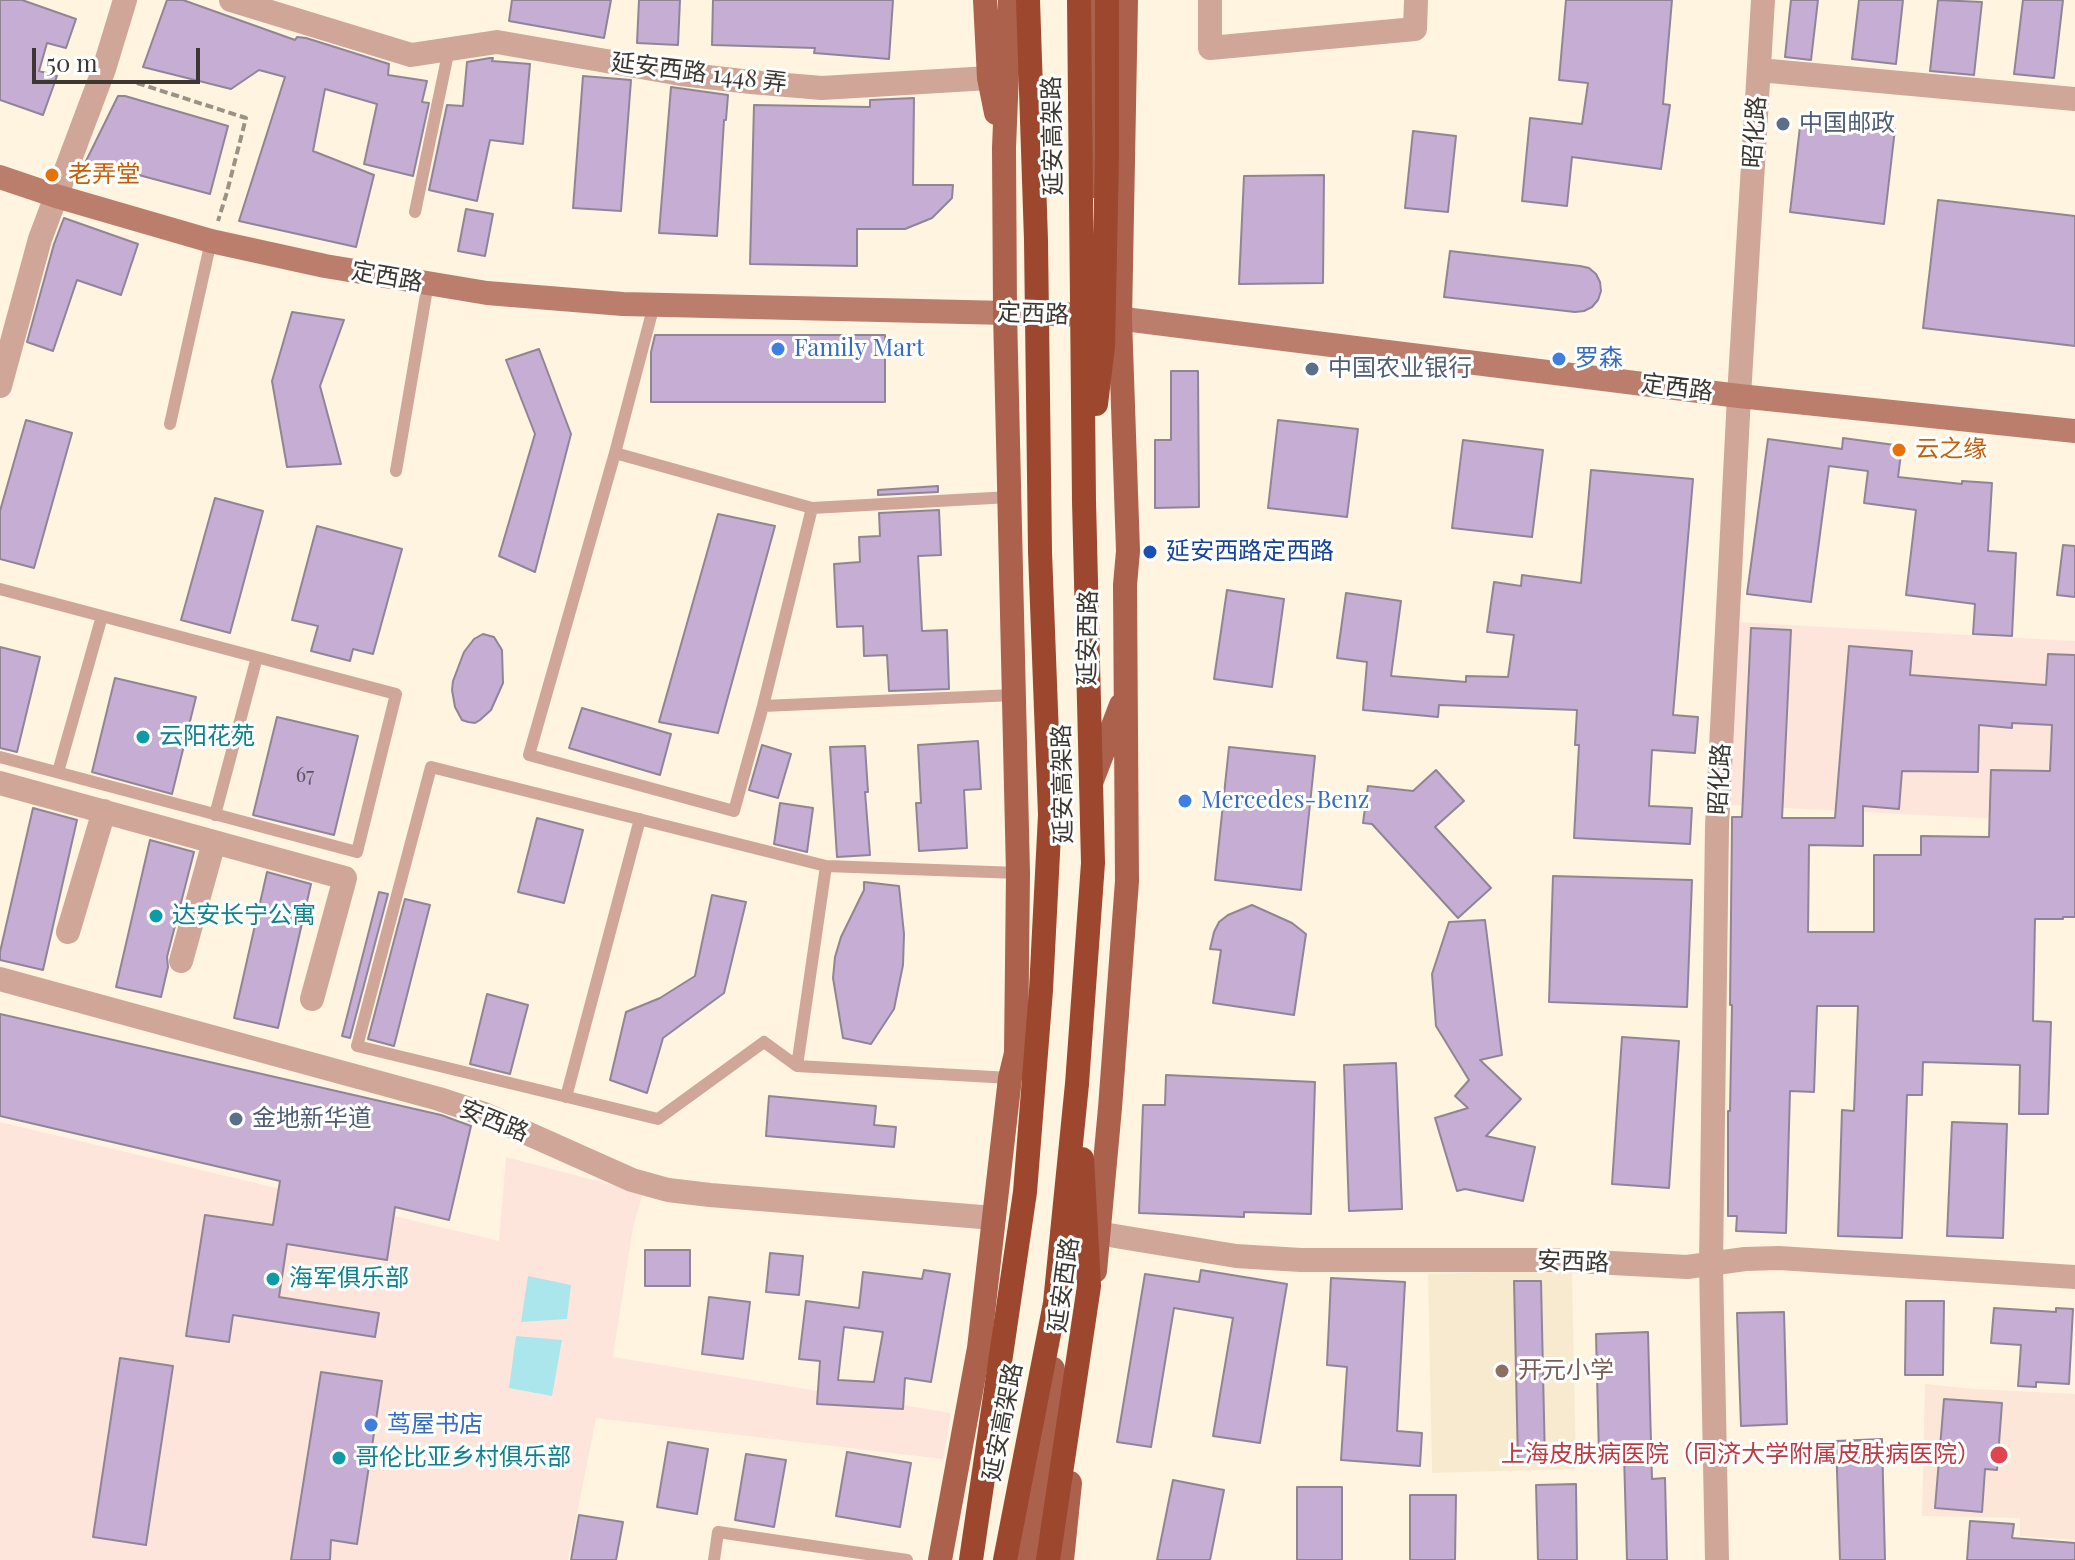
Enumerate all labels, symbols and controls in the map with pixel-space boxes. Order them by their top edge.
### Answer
scale bar [36,32,204,82]
text: 50 m [46,46,98,78]
street label: 延安西路 1448 弄 [609,48,789,98]
street label: 延安高架路 [1038,76,1068,196]
street label: 昭化路 [1738,95,1772,169]
place label: 中国邮政 [1799,110,1895,138]
marker: 中国邮政 [1774,115,1792,133]
place label: 老弄堂 [68,161,140,189]
marker: 老弄堂 [43,166,61,184]
street label: 定西路 [349,257,425,297]
street label: 定西路 [997,298,1069,330]
place label: Family Mart [794,335,924,363]
marker: Family Mart [769,340,787,358]
place label: 罗森 [1575,345,1623,373]
marker: 罗森 [1550,350,1568,368]
place label: 中国农业银行 [1328,355,1472,383]
marker: 中国农业银行 [1303,360,1321,378]
street label: 定西路 [1640,369,1714,407]
place label: 云之缘 [1915,436,1987,464]
marker: 云之缘 [1890,441,1908,459]
place label: 延安西路定西路 [1166,538,1334,566]
marker: 延安西路定西路 [1141,543,1159,561]
street label: 延安西路 [1073,590,1103,686]
place label: 云阳花苑 [159,723,255,751]
street label: 延安高架路 [1048,724,1078,844]
marker: 云阳花苑 [134,728,152,746]
street label: 昭化路 [1704,742,1736,816]
house number: 67 [296,764,314,788]
place label: Mercedes-Benz [1201,787,1369,815]
marker: Mercedes-Benz [1176,792,1194,810]
place label: 达安长宁公寓 [172,902,316,930]
marker: 达安长宁公寓 [147,907,165,925]
street label: 安西路 [455,1094,533,1148]
place label: 金地新华道 [252,1105,372,1133]
marker: 金地新华道 [227,1110,245,1128]
street label: 延安西路 [1043,1235,1085,1335]
street label: 安西路 [1537,1246,1609,1278]
place label: 海军俱乐部 [289,1265,409,1293]
marker: 海军俱乐部 [264,1270,282,1288]
place label: 开元小学 [1518,1357,1614,1385]
street label: 延安高架路 [977,1360,1029,1484]
marker: 开元小学 [1493,1362,1511,1380]
place label: 茑屋书店 [387,1411,483,1439]
marker: 茑屋书店 [362,1416,380,1434]
place label: 上海皮肤病医院（同济大学附属皮肤病医院） [1501,1441,1981,1469]
place label: 哥伦比亚乡村俱乐部 [355,1444,571,1472]
marker: 上海皮肤病医院（同济大学附属皮肤病医院） [1988,1444,2010,1466]
marker: 哥伦比亚乡村俱乐部 [330,1449,348,1467]

